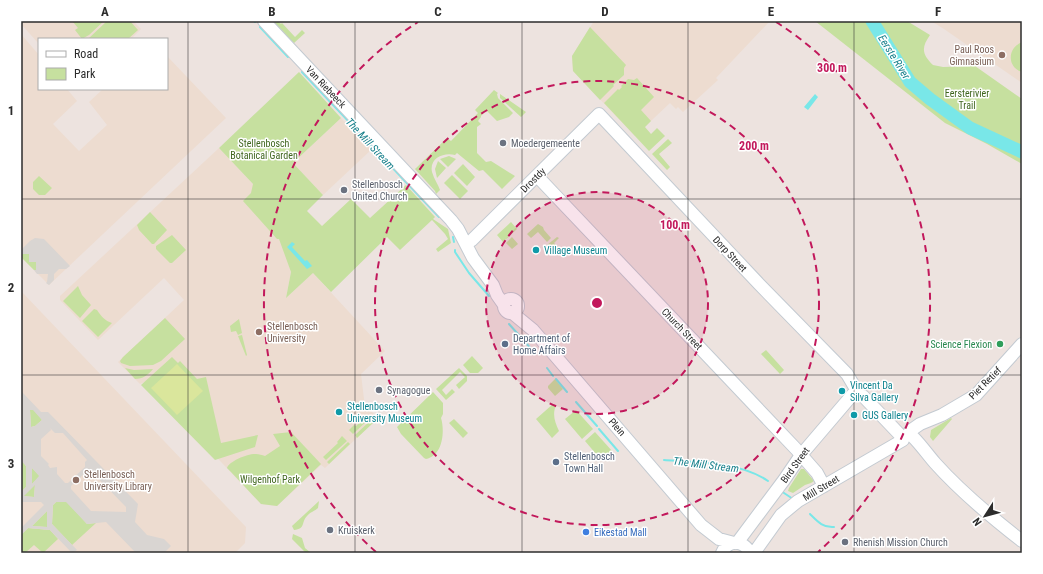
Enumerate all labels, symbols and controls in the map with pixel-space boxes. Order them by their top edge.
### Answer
text: A [101,4,109,19]
text: B [268,4,276,19]
text: C [434,4,442,19]
text: D [601,4,609,19]
text: E [768,4,775,19]
text: F [935,4,941,19]
water label: Eerste River [875,32,913,82]
legend [38,38,168,90]
place label: Paul Roos Gimnasium [949,44,994,67]
text: Road [74,47,98,61]
marker: Paul Roos Gimnasium [997,50,1007,60]
text: 300 m [817,61,847,75]
street label: Van Riebeeck [304,64,348,110]
text: Park [74,67,96,81]
park label: Eersterivier Trail [945,88,989,111]
text: 1 [8,103,14,118]
water label: The Mill Stream [343,115,397,173]
park label: Stellenbosch Botanical Garden [230,138,298,161]
marker: Moedergemeente [498,138,508,148]
place label: Moedergemeente [511,138,580,149]
text: 200 m [739,139,769,153]
street label: Drostdy [518,165,548,195]
place label: Stellenbosch United Church [352,179,408,202]
marker: Stellenbosch United Church [339,185,349,195]
text: 100 m [660,218,690,232]
street label: Dorp Street [711,234,749,274]
marker: Village Museum [531,245,541,255]
place label: Village Museum [544,245,607,256]
text: 2 [8,280,15,295]
centre of rings [590,296,604,310]
street label: Church Street [659,306,705,352]
place label: Stellenbosch University [267,321,318,344]
marker: Stellenbosch University [254,327,264,337]
place label: Department of Home Affairs [513,333,571,356]
marker: Department of Home Affairs [500,339,510,349]
place label: Science Flexion [930,339,992,350]
marker: Science Flexion [995,339,1005,349]
street label: Piet Retief [967,364,1004,401]
place label: Vincent Da Silva Gallery [850,380,898,403]
marker: Synagogue [374,385,384,395]
place label: Synagogue [387,385,431,396]
marker: Vincent Da Silva Gallery [837,386,847,396]
place label: Stellenbosch University Museum [347,401,422,424]
marker: Stellenbosch University Museum [334,407,344,417]
marker: GUS Gallery [849,410,859,420]
place label: GUS Gallery [862,410,908,421]
street label: Plein [606,416,628,438]
street label: Bird Street [778,445,812,485]
place label: Stellenbosch Town Hall [564,451,615,474]
water label: The Mill Stream [672,455,740,475]
text: 3 [8,456,14,471]
marker: Stellenbosch Town Hall [551,457,561,467]
place label: Stellenbosch University Library [84,469,152,492]
street label: Mill Street [801,473,841,503]
park label: Wilgenhof Park [240,474,300,485]
marker: Stellenbosch University Library [71,475,81,485]
north arrow [965,496,1005,536]
text: N [970,515,985,528]
marker: Kruiskerk [325,525,335,535]
place label: Kruiskerk [338,525,375,536]
marker: Eikestad Mall [581,527,591,537]
place label: Eikestad Mall [594,527,647,538]
marker: Rhenish Mission Church [840,537,850,547]
place label: Rhenish Mission Church [853,537,948,548]

